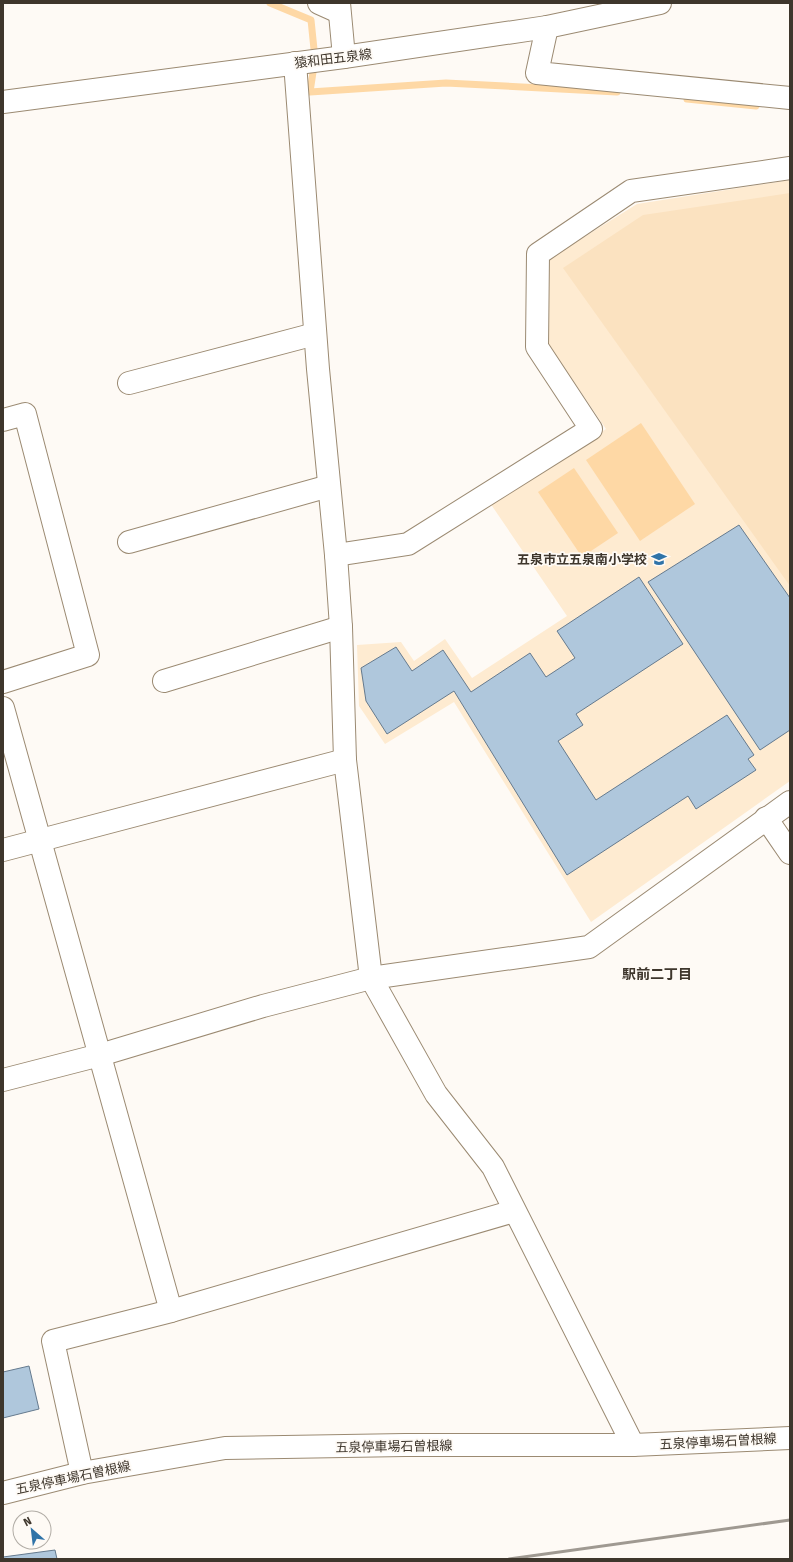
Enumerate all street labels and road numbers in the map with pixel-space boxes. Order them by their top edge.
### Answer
street label: 猿和田五泉線 [293,46,373,71]
street label: 五泉停車場石曽根線 [659,1431,777,1452]
street label: 五泉停車場石曽根線 [335,1438,453,1455]
street label: 五泉停車場石曽根線 [14,1458,132,1497]

